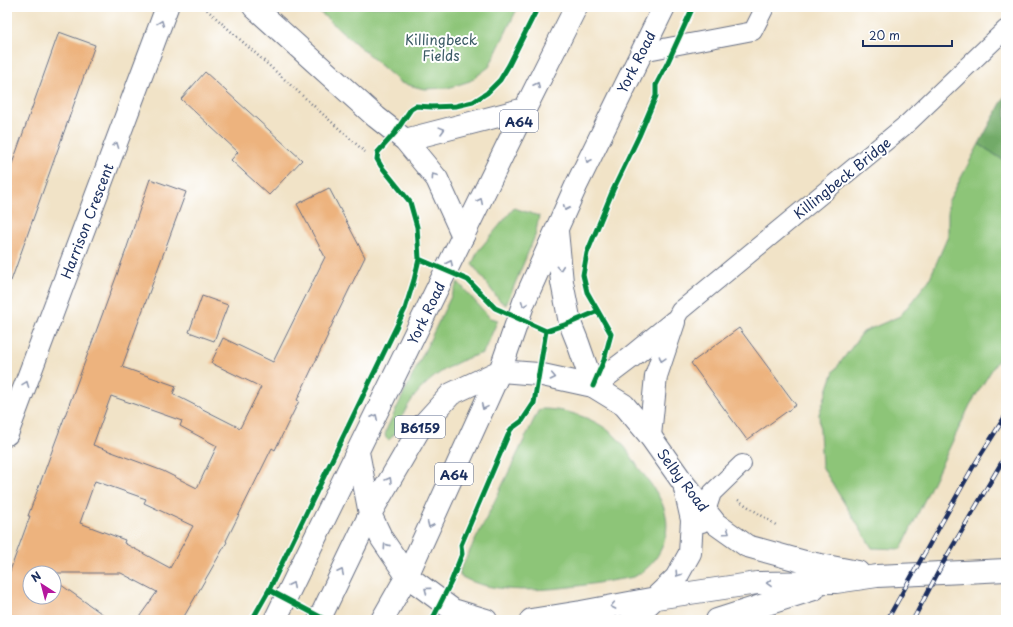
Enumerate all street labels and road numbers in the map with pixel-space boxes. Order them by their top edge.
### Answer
street label: York Road [611,27,661,97]
road number: A64 [500,110,538,132]
street label: Killingbeck Bridge [789,132,895,224]
street label: Harrison Crescent [55,160,119,282]
street label: York Road [402,278,450,348]
road number: B6159 [395,416,445,438]
street label: Selby Road [652,444,714,516]
road number: A64 [435,463,473,485]

